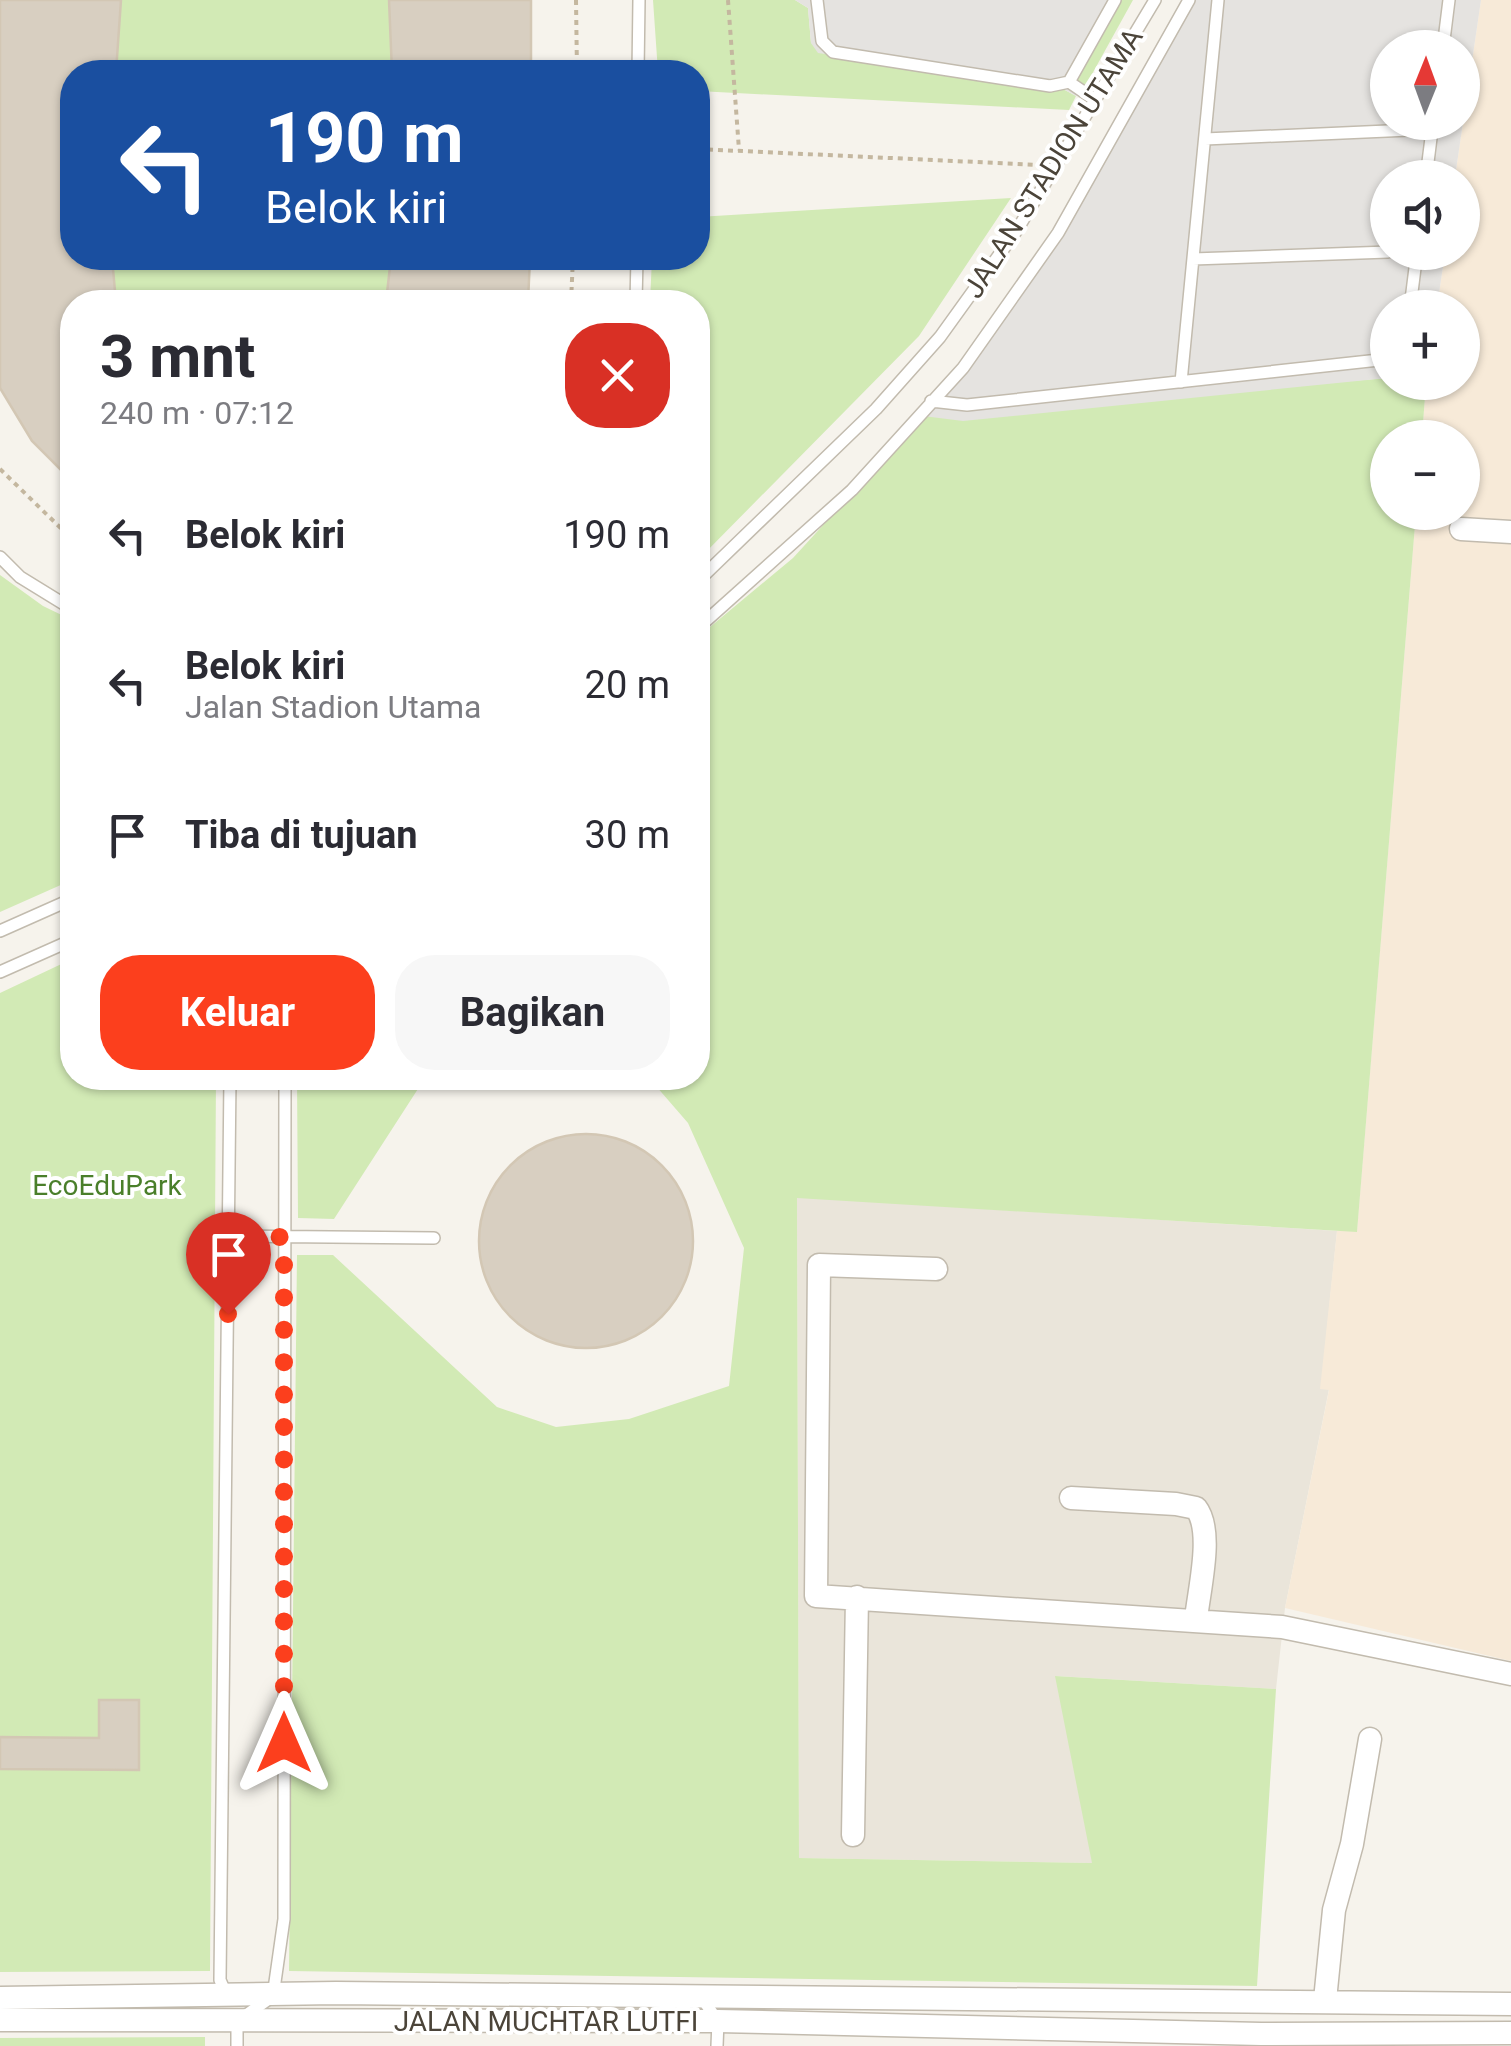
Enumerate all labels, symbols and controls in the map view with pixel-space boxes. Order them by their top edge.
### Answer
street label: JALAN STADION UTAMA [956,22,1150,304]
north arrow [1370,30,1480,140]
map controls [1370,30,1480,530]
text: 190 m [265,97,464,179]
icon: left [100,100,230,230]
button: sound [1370,160,1480,270]
text: Belok kiri [265,181,447,234]
button: + [1370,290,1480,400]
text: 3 mnt [100,321,255,392]
button: close [565,323,670,428]
text: 240 m · 07:12 [100,394,294,432]
button: − [1370,420,1480,530]
icon: left [100,508,155,563]
text: Belok kiri [185,513,345,557]
text: 190 m [563,513,670,557]
text: Belok kiri [185,644,345,688]
icon: left [100,658,155,713]
text: 20 m [585,663,670,707]
text: Jalan Stadion Utama [185,688,482,726]
icon: arrive [100,808,155,863]
text: Tiba di tujuan [185,813,418,857]
text: 30 m [585,813,670,857]
button: Keluar [100,955,375,1070]
button: Bagikan [395,955,670,1070]
park label: EcoEduPark [32,1169,183,1202]
pin [186,1212,271,1315]
icon: arrive [201,1227,256,1282]
position arrow [232,1691,336,1795]
street label: JALAN MUCHTAR LUTFI [394,2005,698,2038]

